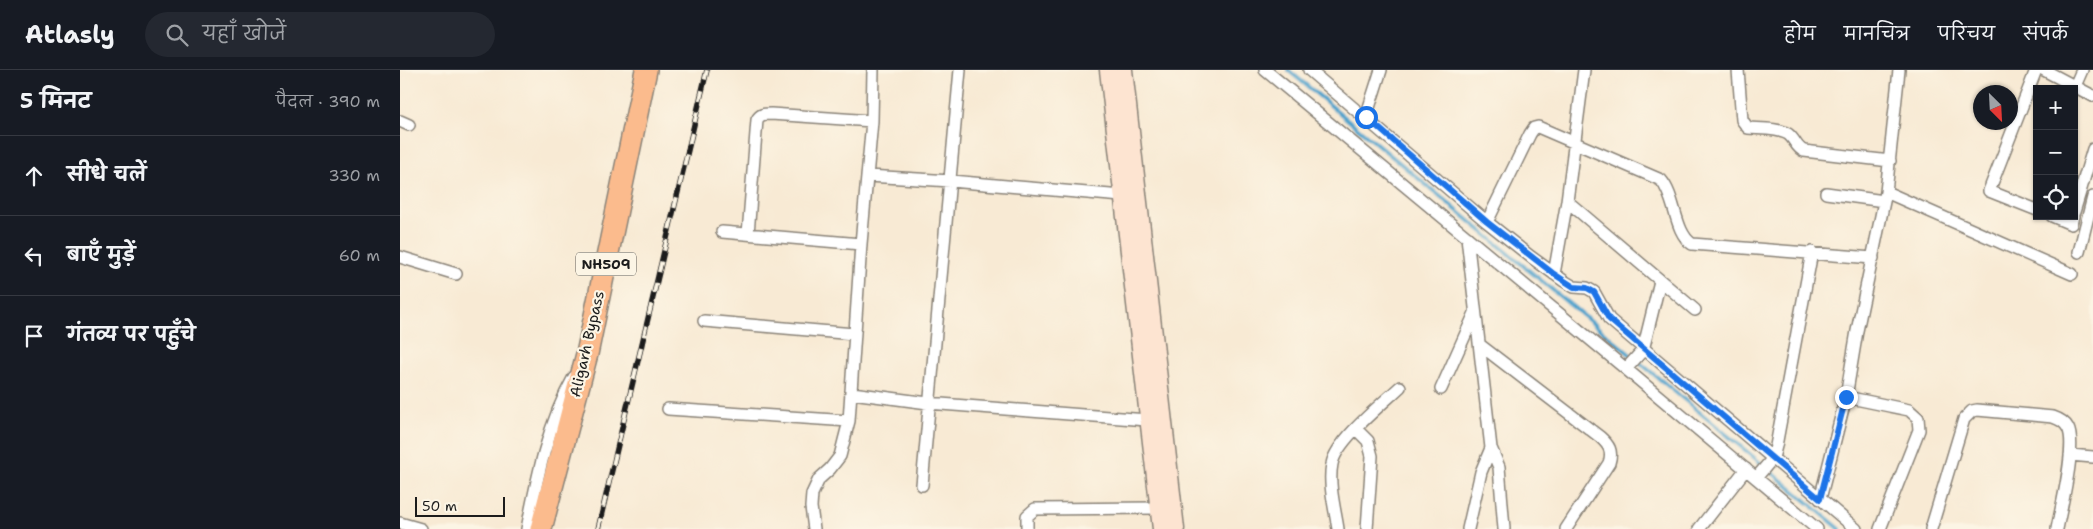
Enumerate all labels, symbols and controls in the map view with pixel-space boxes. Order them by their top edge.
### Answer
search box [145,12,495,57]
text: Atlasly [25,19,115,51]
icon: search [163,21,191,49]
text: यहाँ खोजें [203,21,286,46]
text: होम [1784,22,1816,46]
text: मानचित्र [1844,22,1910,46]
text: परिचय [1938,22,1995,46]
text: संपर्क [2023,22,2068,46]
north arrow [1973,85,2018,130]
map controls [2033,85,2078,220]
button: + [2033,85,2078,130]
text: 5 मिनट [20,87,91,115]
text: पैदल · 390 m [276,91,380,112]
route start [1355,106,1378,129]
button: − [2033,130,2078,175]
icon: ahead [20,162,48,190]
text: सीधे चलें [67,162,146,187]
text: 330 m [328,165,380,186]
button: locate [2033,175,2078,220]
icon: left [20,242,48,270]
text: बाएँ मुड़ें [67,242,135,267]
text: 60 m [339,245,380,266]
road number: NH509 [576,252,636,275]
street label: Aligarh Bypass [565,289,609,399]
icon: arrive [20,322,48,350]
text: गंतव्य पर पहुँचे [67,322,196,347]
route end [1835,386,1858,409]
scale bar [415,494,505,517]
text: 50 m [422,497,457,515]

